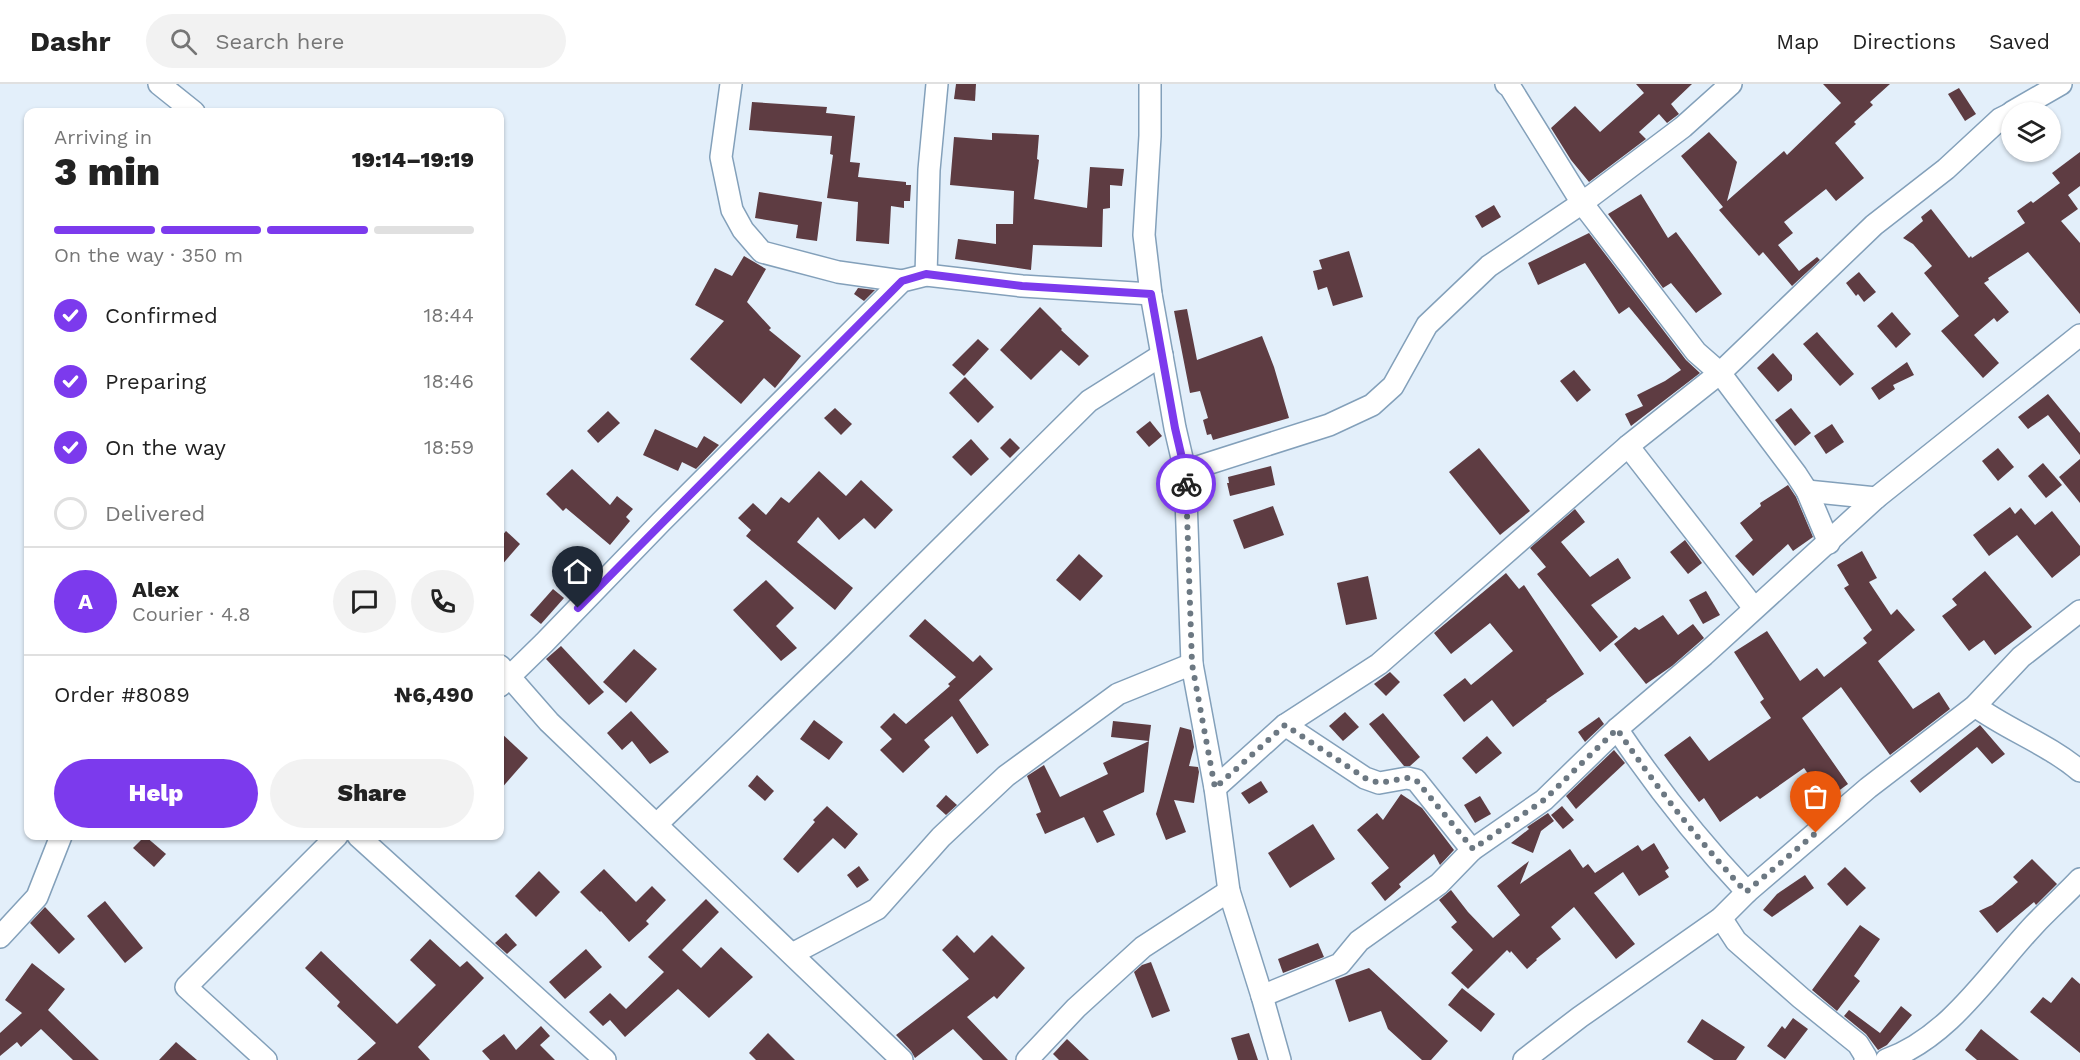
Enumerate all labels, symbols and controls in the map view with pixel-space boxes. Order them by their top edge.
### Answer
search box [146,14,566,68]
text: Dashr [30,25,110,58]
icon: search [167,25,200,58]
text: Search here [215,29,344,54]
text: Map [1776,29,1819,54]
text: Directions [1852,29,1956,54]
text: Saved [1989,29,2050,54]
map controls [2001,102,2061,162]
button: layers [2001,102,2061,162]
text: Arriving in [54,125,152,149]
text: 19:14–19:19 [352,147,474,172]
text: 3 min [54,149,160,194]
text: On the way · 350 m [54,243,243,267]
icon: check [54,299,87,332]
text: Confirmed [105,303,218,328]
text: 18:44 [424,303,474,327]
icon: check [54,365,87,398]
text: Preparing [105,369,206,394]
text: 18:46 [424,369,474,393]
icon: check [54,431,87,464]
text: On the way [105,435,226,460]
text: 18:59 [424,435,474,459]
courier [1156,454,1216,514]
icon: bike [1170,468,1203,501]
text: Delivered [105,501,205,526]
pin [552,546,603,608]
icon: home [561,555,594,588]
button: chat [333,570,396,633]
button: phone [411,570,474,633]
text: Alex [132,577,179,602]
text: A [78,589,93,614]
text: Courier · 4.8 [132,602,251,626]
text: Order #8089 [54,682,190,707]
text: ₦6,490 [394,682,474,707]
button: Help [54,759,258,828]
button: Share [270,759,474,828]
pin [1790,771,1841,833]
icon: bag [1799,780,1832,813]

